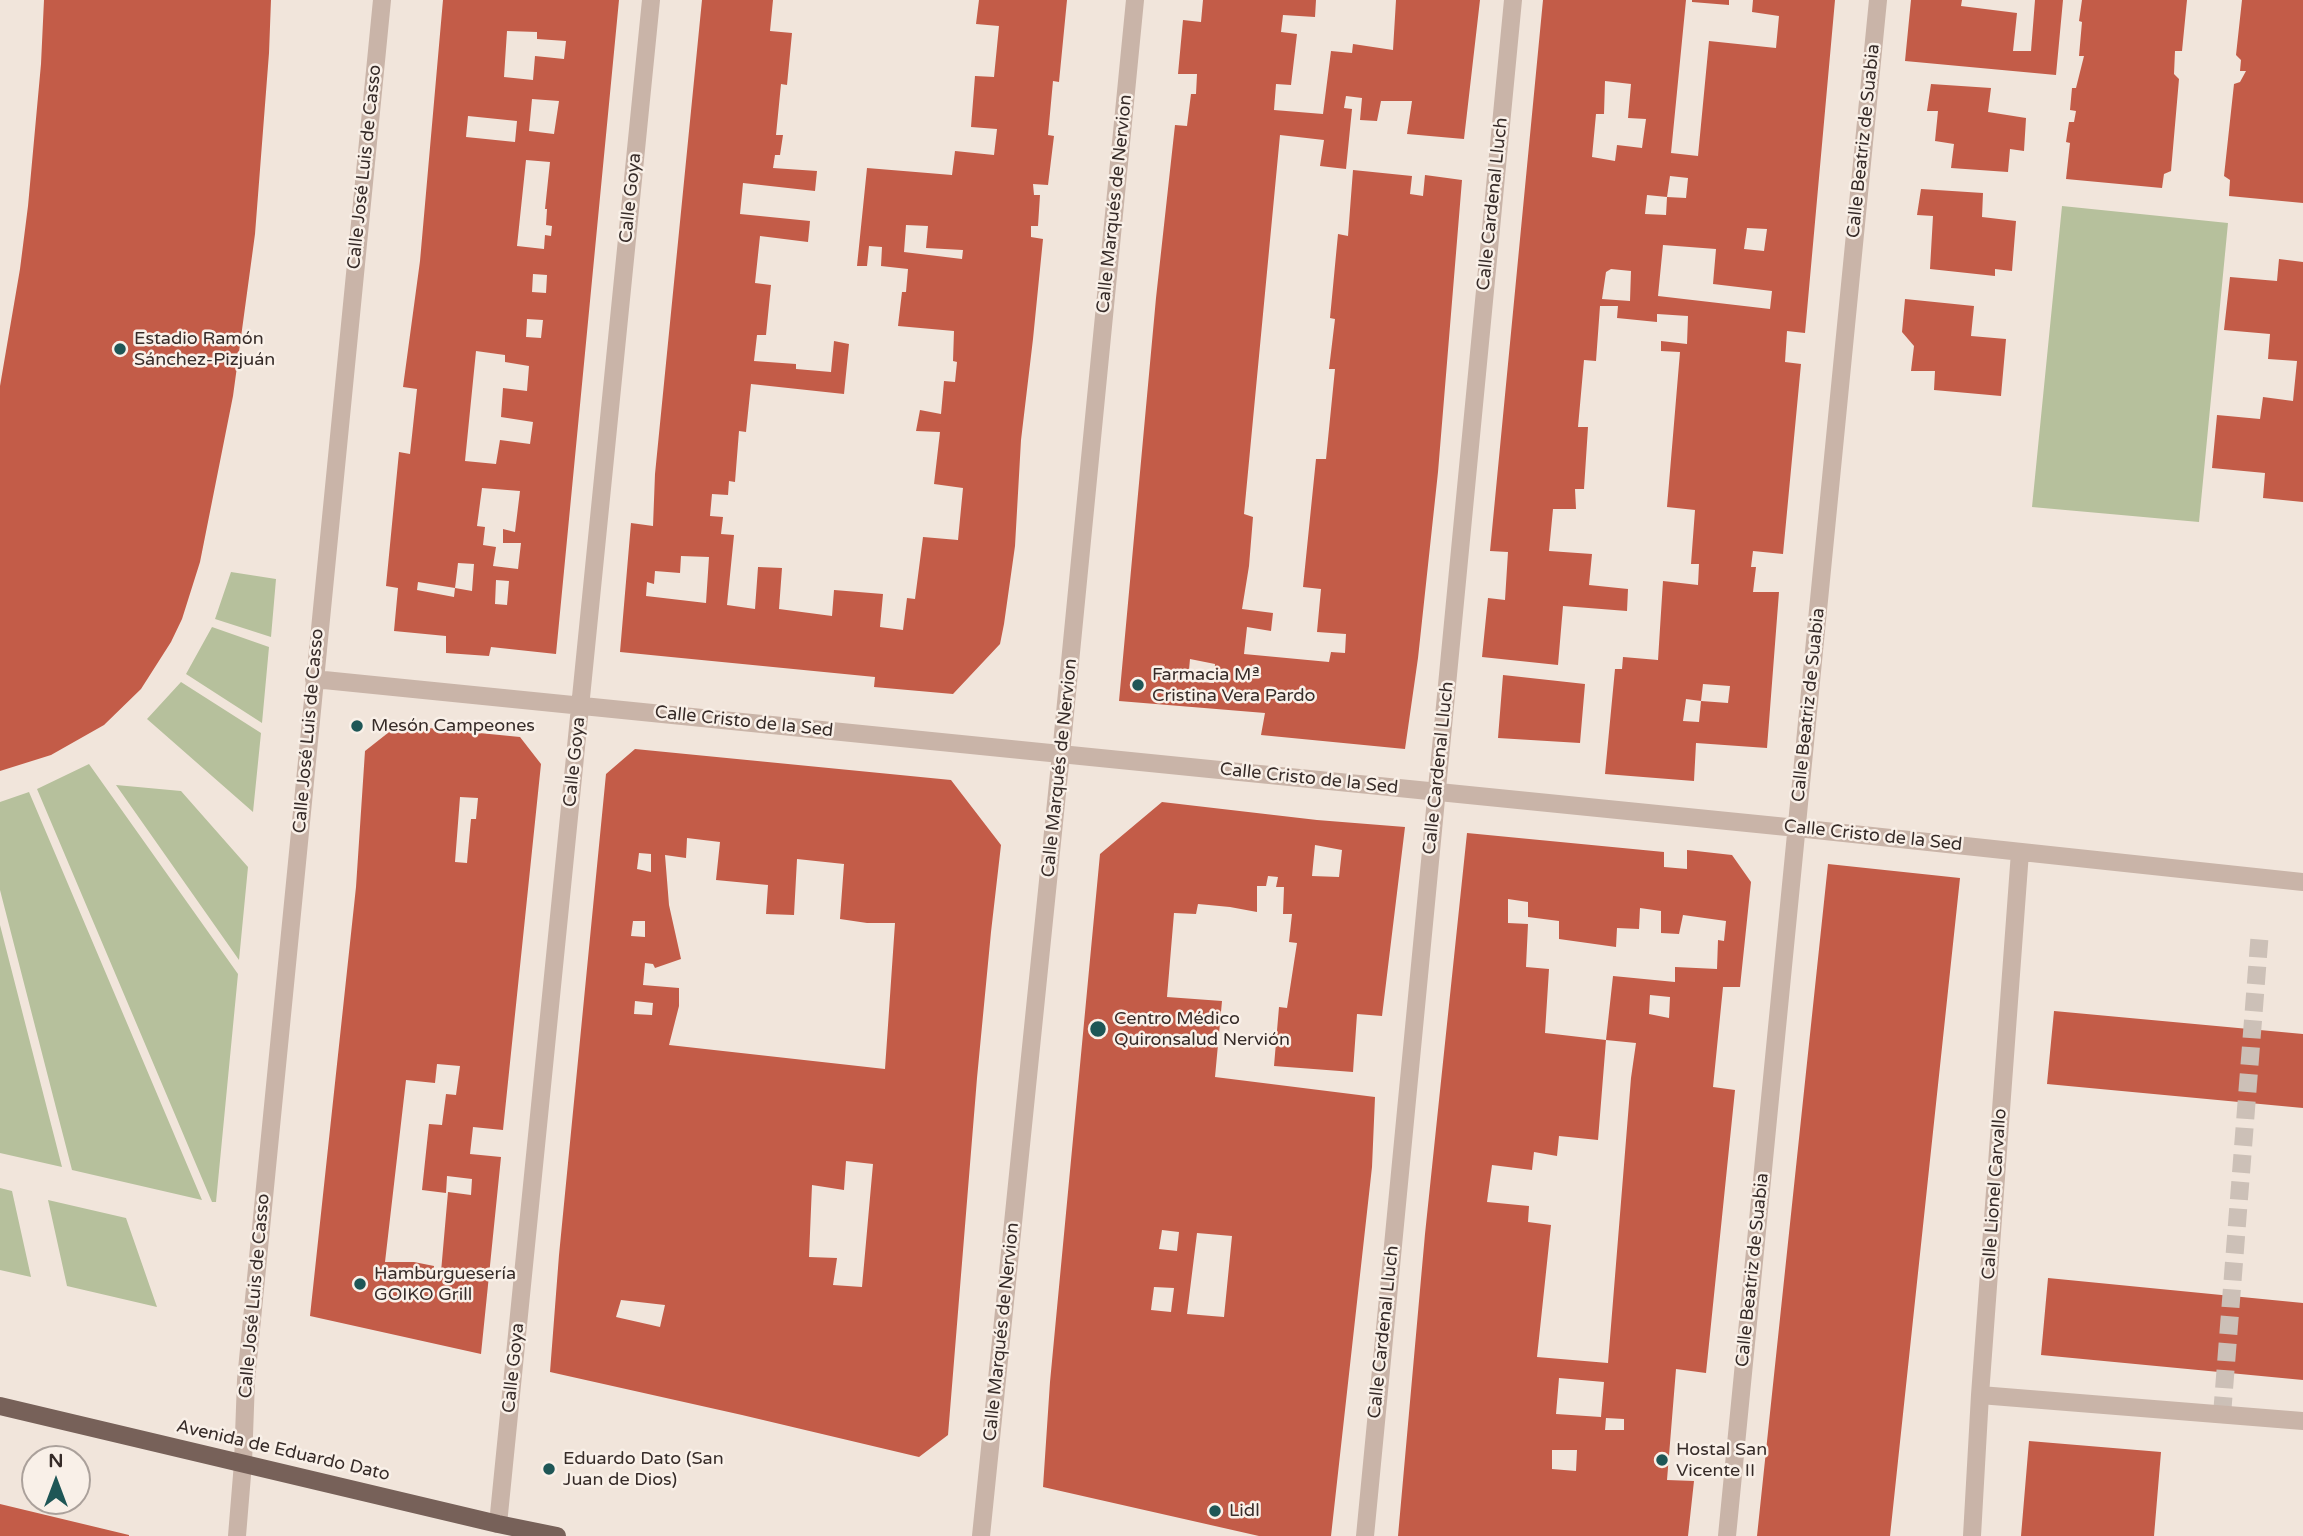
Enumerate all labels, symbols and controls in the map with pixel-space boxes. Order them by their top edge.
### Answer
street label: Calle Beatriz de Suabia [1843,43,1885,239]
street label: Calle José Luis de Casso [344,64,386,270]
street label: Calle Marqués de Nervion [1093,94,1137,314]
street label: Calle Cardenal Lluch [1473,116,1513,292]
street label: Calle Goya [616,152,646,244]
place label: Estadio Ramón Sánchez-Pizjuán [134,328,275,370]
marker: Estadio Ramón Sánchez-Pizjuán [112,341,128,357]
street label: Calle Beatriz de Suabia [1788,607,1830,803]
street label: Calle José Luis de Casso [289,628,329,834]
street label: Calle Marqués de Nervion [1038,658,1082,878]
place label: Farmacia Mª Cristina Vera Pardo [1152,664,1315,706]
marker: Farmacia Mª Cristina Vera Pardo [1130,677,1146,693]
street label: Calle Cardenal Lluch [1419,680,1459,856]
street label: Calle Cristo de la Sed [654,702,834,742]
place label: Mesón Campeones [371,715,535,737]
street label: Calle Goya [560,716,590,808]
marker: Mesón Campeones [349,718,365,734]
street label: Calle Cristo de la Sed [1219,759,1399,799]
street label: Calle Cristo de la Sed [1783,816,1963,856]
place label: Centro Médico Quironsalud Nervión [1114,1008,1290,1050]
marker: Centro Médico Quironsalud Nervión [1088,1019,1108,1039]
street label: Calle Lionel Carvallo [1978,1108,2012,1280]
street label: Calle Beatriz de Suabia [1732,1172,1774,1368]
street label: Calle José Luis de Casso [235,1193,275,1399]
street label: Calle Marqués de Nervion [980,1222,1024,1442]
street label: Calle Cardenal Lluch [1364,1244,1404,1420]
place label: Hamburguesería GOIKO Grill [374,1263,516,1306]
marker: Hamburguesería GOIKO Grill [352,1276,368,1292]
street label: Calle Goya [499,1322,529,1414]
street label: Avenida de Eduardo Dato [174,1416,392,1486]
place label: Hostal San Vicente II [1676,1439,1767,1482]
north arrow [21,1445,91,1515]
place label: Eduardo Dato (San Juan de Dios) [563,1448,724,1490]
text: N [48,1450,64,1472]
marker: Hostal San Vicente II [1654,1452,1670,1468]
marker: Eduardo Dato (San Juan de Dios) [541,1461,557,1477]
place label: Lidl [1229,1500,1260,1522]
marker: Lidl [1207,1503,1223,1519]

